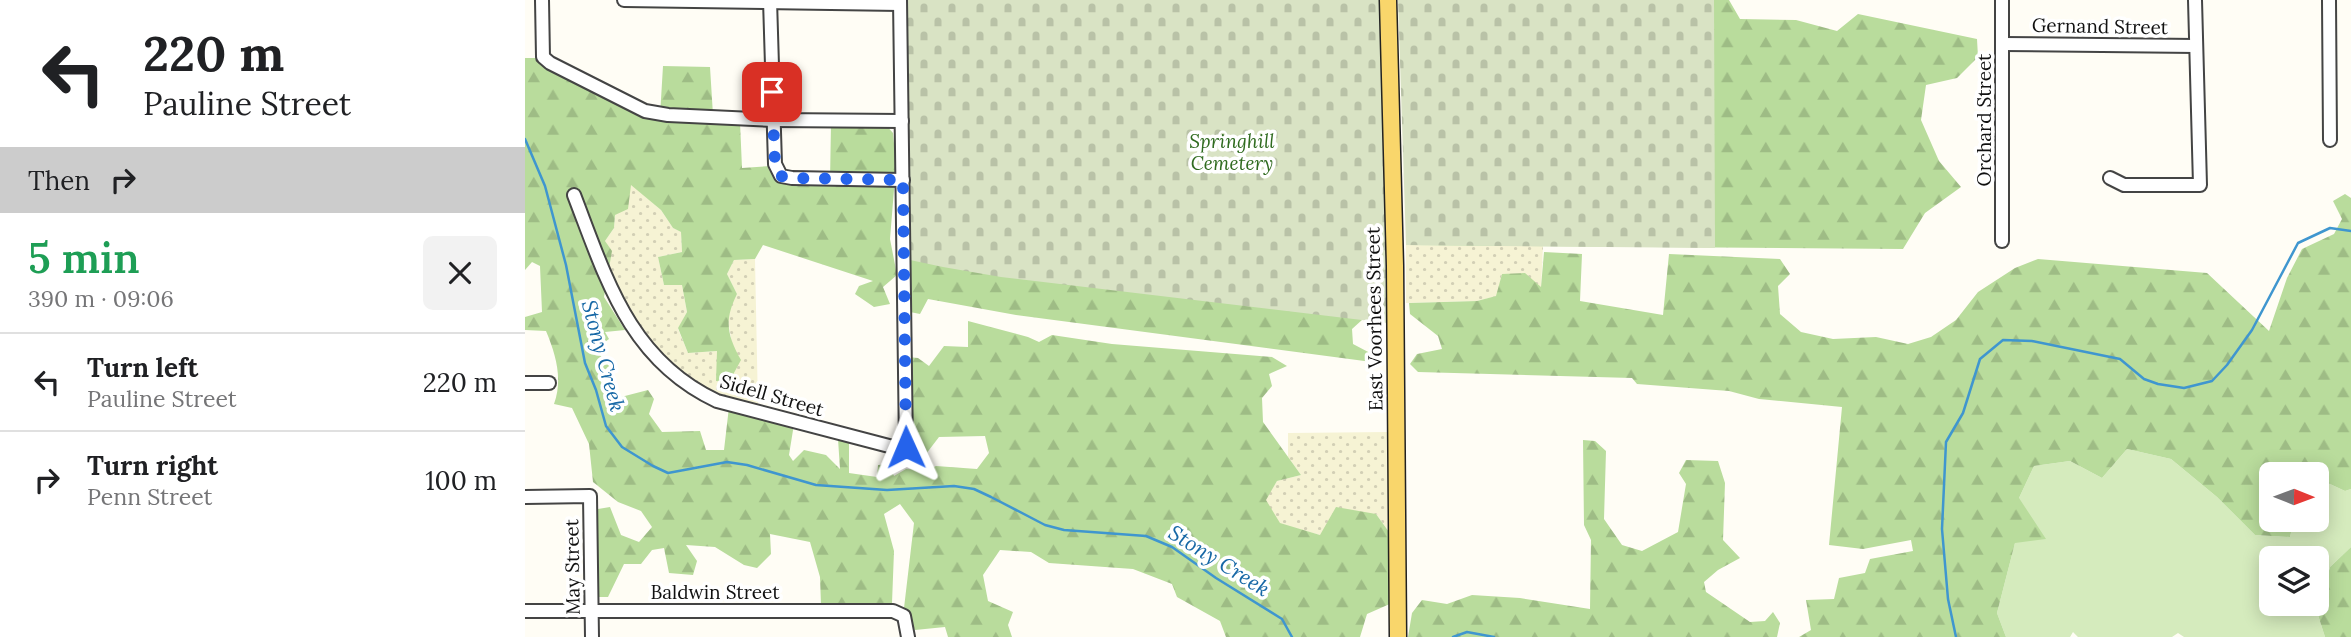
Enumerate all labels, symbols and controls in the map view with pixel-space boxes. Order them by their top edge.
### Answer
street label: Gernand Street [2032,13,2169,39]
text: 220 m [143,22,284,84]
icon: left [28,28,119,119]
street label: Orchard Street [1972,53,1996,186]
pin [742,62,802,122]
icon: arrive [753,73,791,111]
text: Pauline Street [143,83,351,124]
park label: Springhill Cemetery [1189,129,1275,175]
icon: right [104,161,142,199]
text: Then [28,164,90,197]
street label: East Voorhees Street [1360,226,1388,411]
text: 5 min [28,231,140,285]
button: close [423,236,497,310]
text: 390 m · 09:06 [28,284,174,313]
water label: Stony Creek [576,297,631,415]
text: Turn left [87,351,198,384]
icon: left [28,363,66,401]
text: 220 m [423,366,497,399]
street label: Sidell Street [717,369,827,421]
text: Pauline Street [87,384,237,413]
position arrow [869,410,943,484]
text: Turn right [87,449,218,482]
icon: right [28,461,66,499]
north arrow [2259,462,2329,532]
map controls [2259,462,2329,616]
text: 100 m [425,464,497,497]
text: Penn Street [87,482,212,511]
street label: May Street [559,518,585,615]
water label: Stony Creek [1164,519,1275,602]
button: layers [2259,546,2329,616]
street label: Baldwin Street [650,580,780,604]

